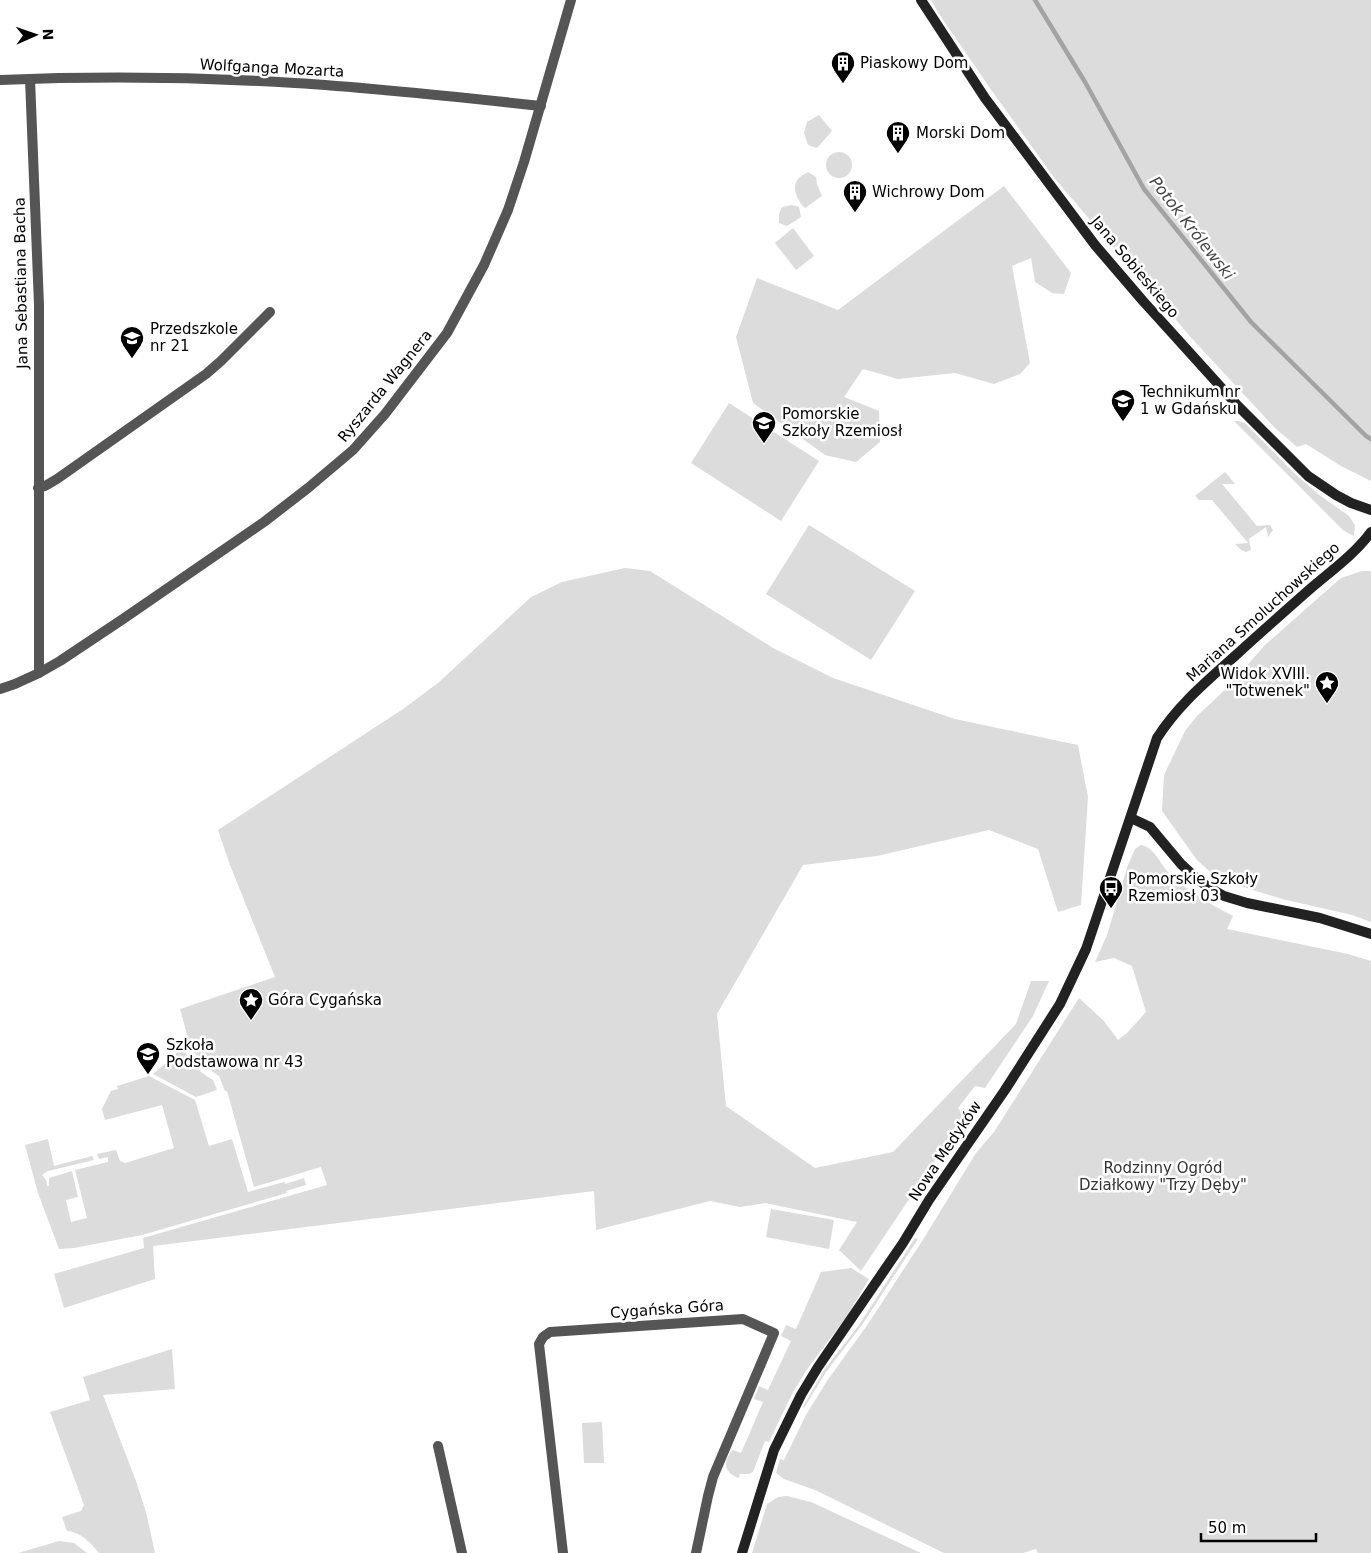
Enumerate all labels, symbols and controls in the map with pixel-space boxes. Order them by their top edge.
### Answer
north arrow [10,10,60,60]
text: N [40,28,56,41]
building icon: Piaskowy Dom [830,50,856,84]
place label: Piaskowy Dom [860,54,968,72]
street label: Wolfganga Mozarta [199,55,345,81]
building icon: Morski Dom [885,120,911,154]
place label: Morski Dom [916,124,1005,142]
water label: Potok Królewski [1146,172,1239,284]
building icon: Wichrowy Dom [842,179,868,213]
place label: Wichrowy Dom [872,183,985,201]
street label: Jana Sebastiana Bacha [11,197,32,370]
street label: Jana Sobieskiego [1087,212,1183,322]
place label: Przedszkole nr 21 [150,320,238,355]
school or university icon: Przedszkole nr 21 [119,325,145,359]
street label: Ryszarda Wagnera [334,326,436,446]
place label: Technikum nr 1 w Gdańsku [1139,383,1241,418]
school or university icon: Technikum nr 1 w Gdańsku [1110,388,1136,422]
place label: Pomorskie Szkoły Rzemiosł [782,405,903,440]
school or university icon: Pomorskie Szkoły Rzemiosł [751,410,777,444]
street label: Mariana Smoluchowskiego [1183,538,1343,686]
place label: Widok XVIII. "Totwenek" [1221,665,1310,700]
place icon: Widok XVIII. "Totwenek" [1314,670,1340,704]
place label: Pomorskie Szkoły Rzemiosł 03 [1128,870,1258,905]
bus stop icon: Pomorskie Szkoły Rzemiosł 03 [1098,875,1124,909]
place icon: Góra Cygańska [238,987,264,1021]
place label: Góra Cygańska [268,991,382,1009]
place label: Szkoła Podstawowa nr 43 [166,1036,303,1071]
school or university icon: Szkoła Podstawowa nr 43 [135,1041,161,1075]
street label: Nowa Medyków [905,1098,985,1204]
park label: Rodzinny Ogród Działkowy "Trzy Dęby" [1079,1159,1247,1194]
street label: Cygańska Góra [610,1296,724,1322]
scale bar [1201,1510,1316,1542]
text: 50 m [1208,1519,1246,1537]

